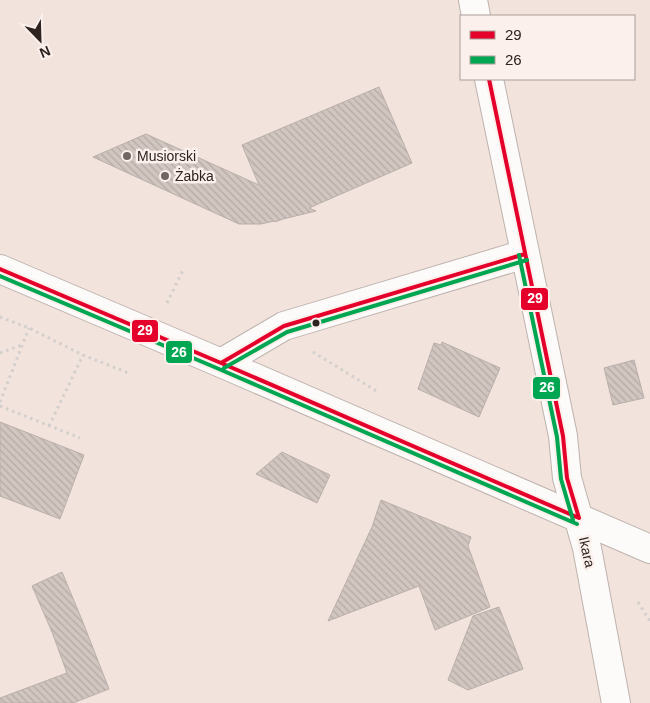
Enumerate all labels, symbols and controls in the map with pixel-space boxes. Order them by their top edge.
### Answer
north arrow [15,15,65,65]
legend [460,15,635,80]
text: 29 [505,26,522,43]
text: N [37,43,53,61]
text: 26 [505,51,522,68]
place label: Musiorski [137,148,196,164]
marker: Musiorski [121,150,133,162]
place label: Żabka [175,167,214,184]
marker: Żabka [159,170,171,182]
line badge: 29 [520,287,549,311]
text: 29 [527,290,543,306]
unlabelled marker [311,318,321,328]
line badge: 29 [131,319,159,343]
text: 29 [137,322,153,338]
line badge: 26 [165,340,193,364]
text: 26 [171,344,187,360]
line badge: 26 [532,376,561,400]
text: 26 [539,379,555,395]
street label: Ikara [576,535,598,569]

